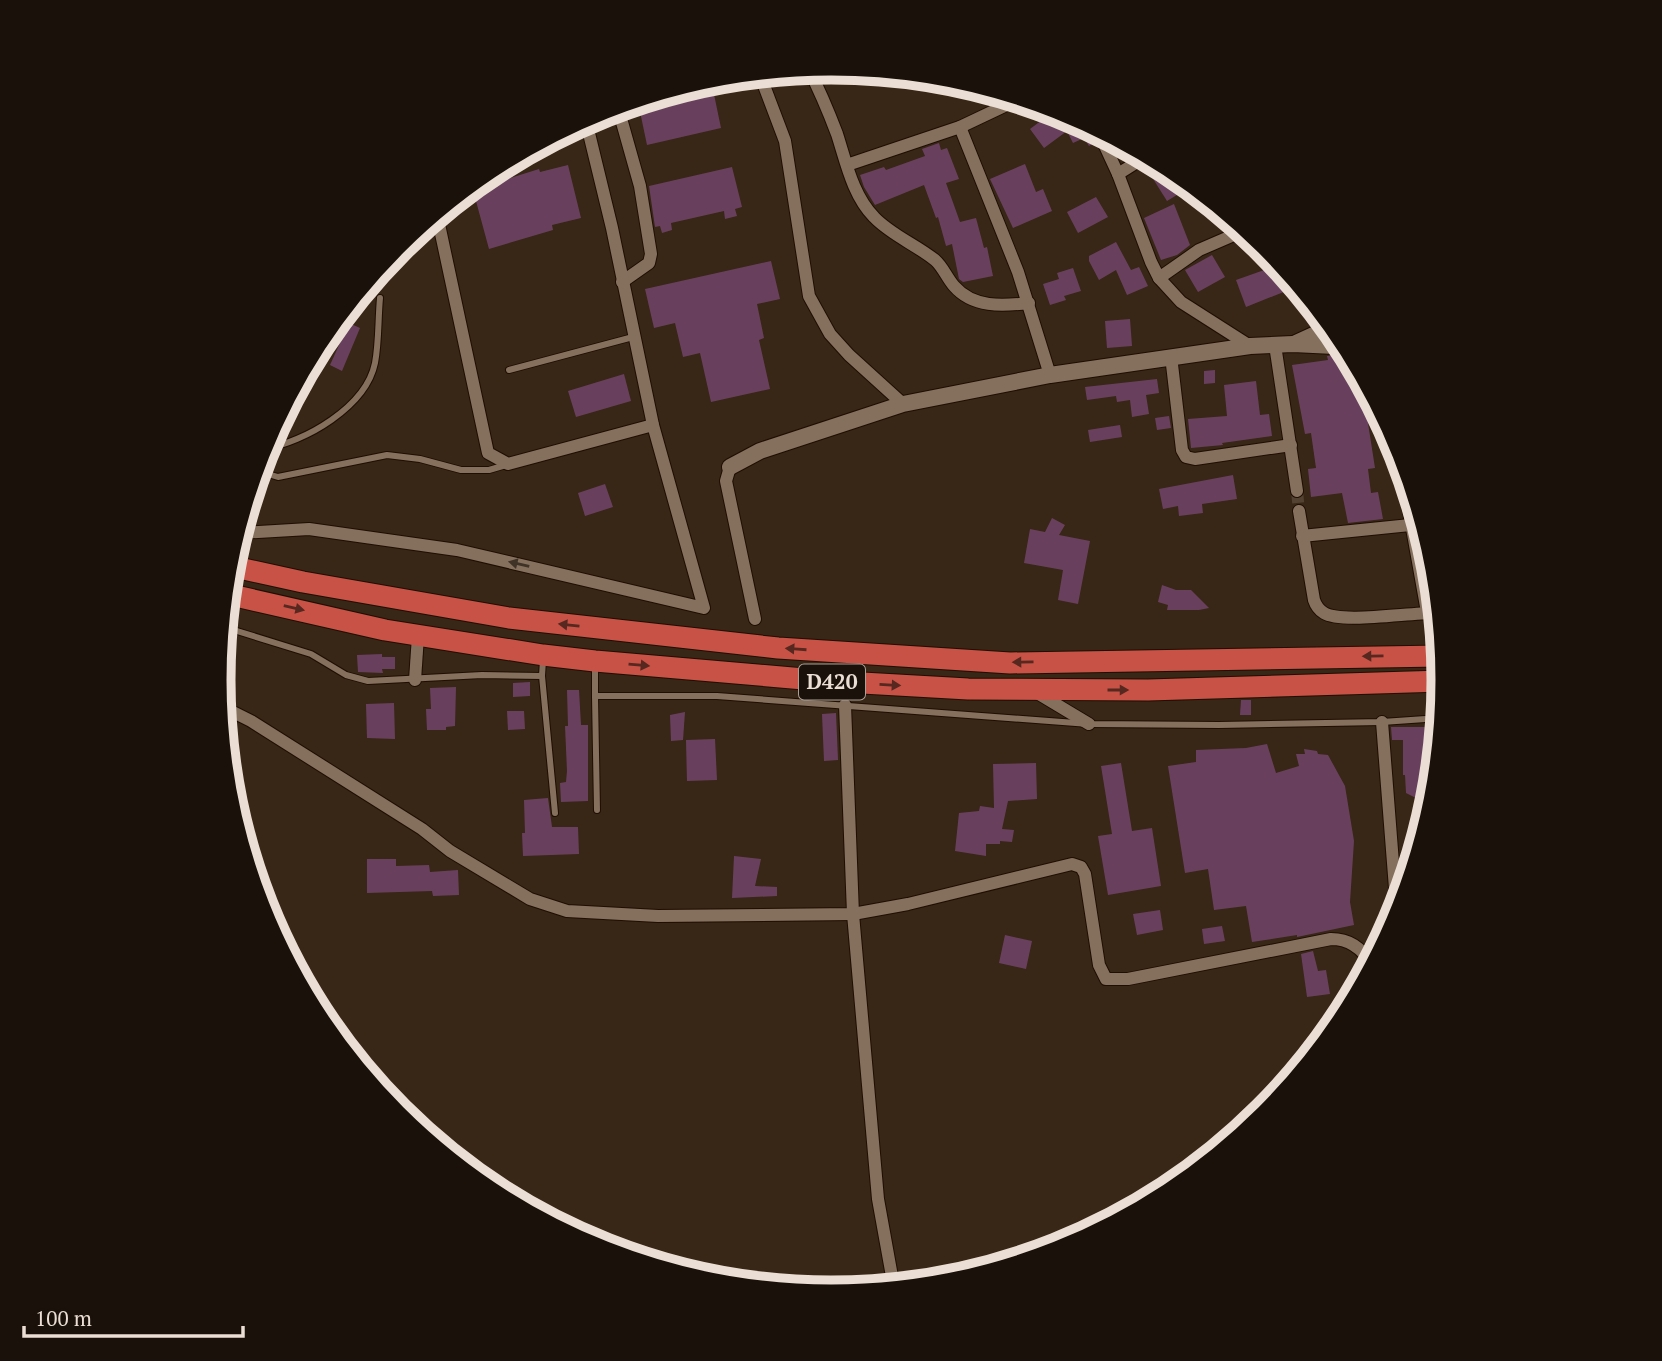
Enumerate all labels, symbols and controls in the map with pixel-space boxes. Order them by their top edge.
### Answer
one-way arrow [508,558,530,569]
one-way arrow [283,603,305,614]
one-way arrow [558,619,580,630]
one-way arrow [784,644,806,655]
one-way arrow [1361,650,1383,662]
one-way arrow [1011,657,1033,668]
one-way arrow [628,660,650,671]
road number: D420 [799,664,865,700]
one-way arrow [879,680,901,691]
one-way arrow [1107,684,1129,696]
scale bar [24,1294,243,1338]
text: 100 m [35,1304,92,1332]

